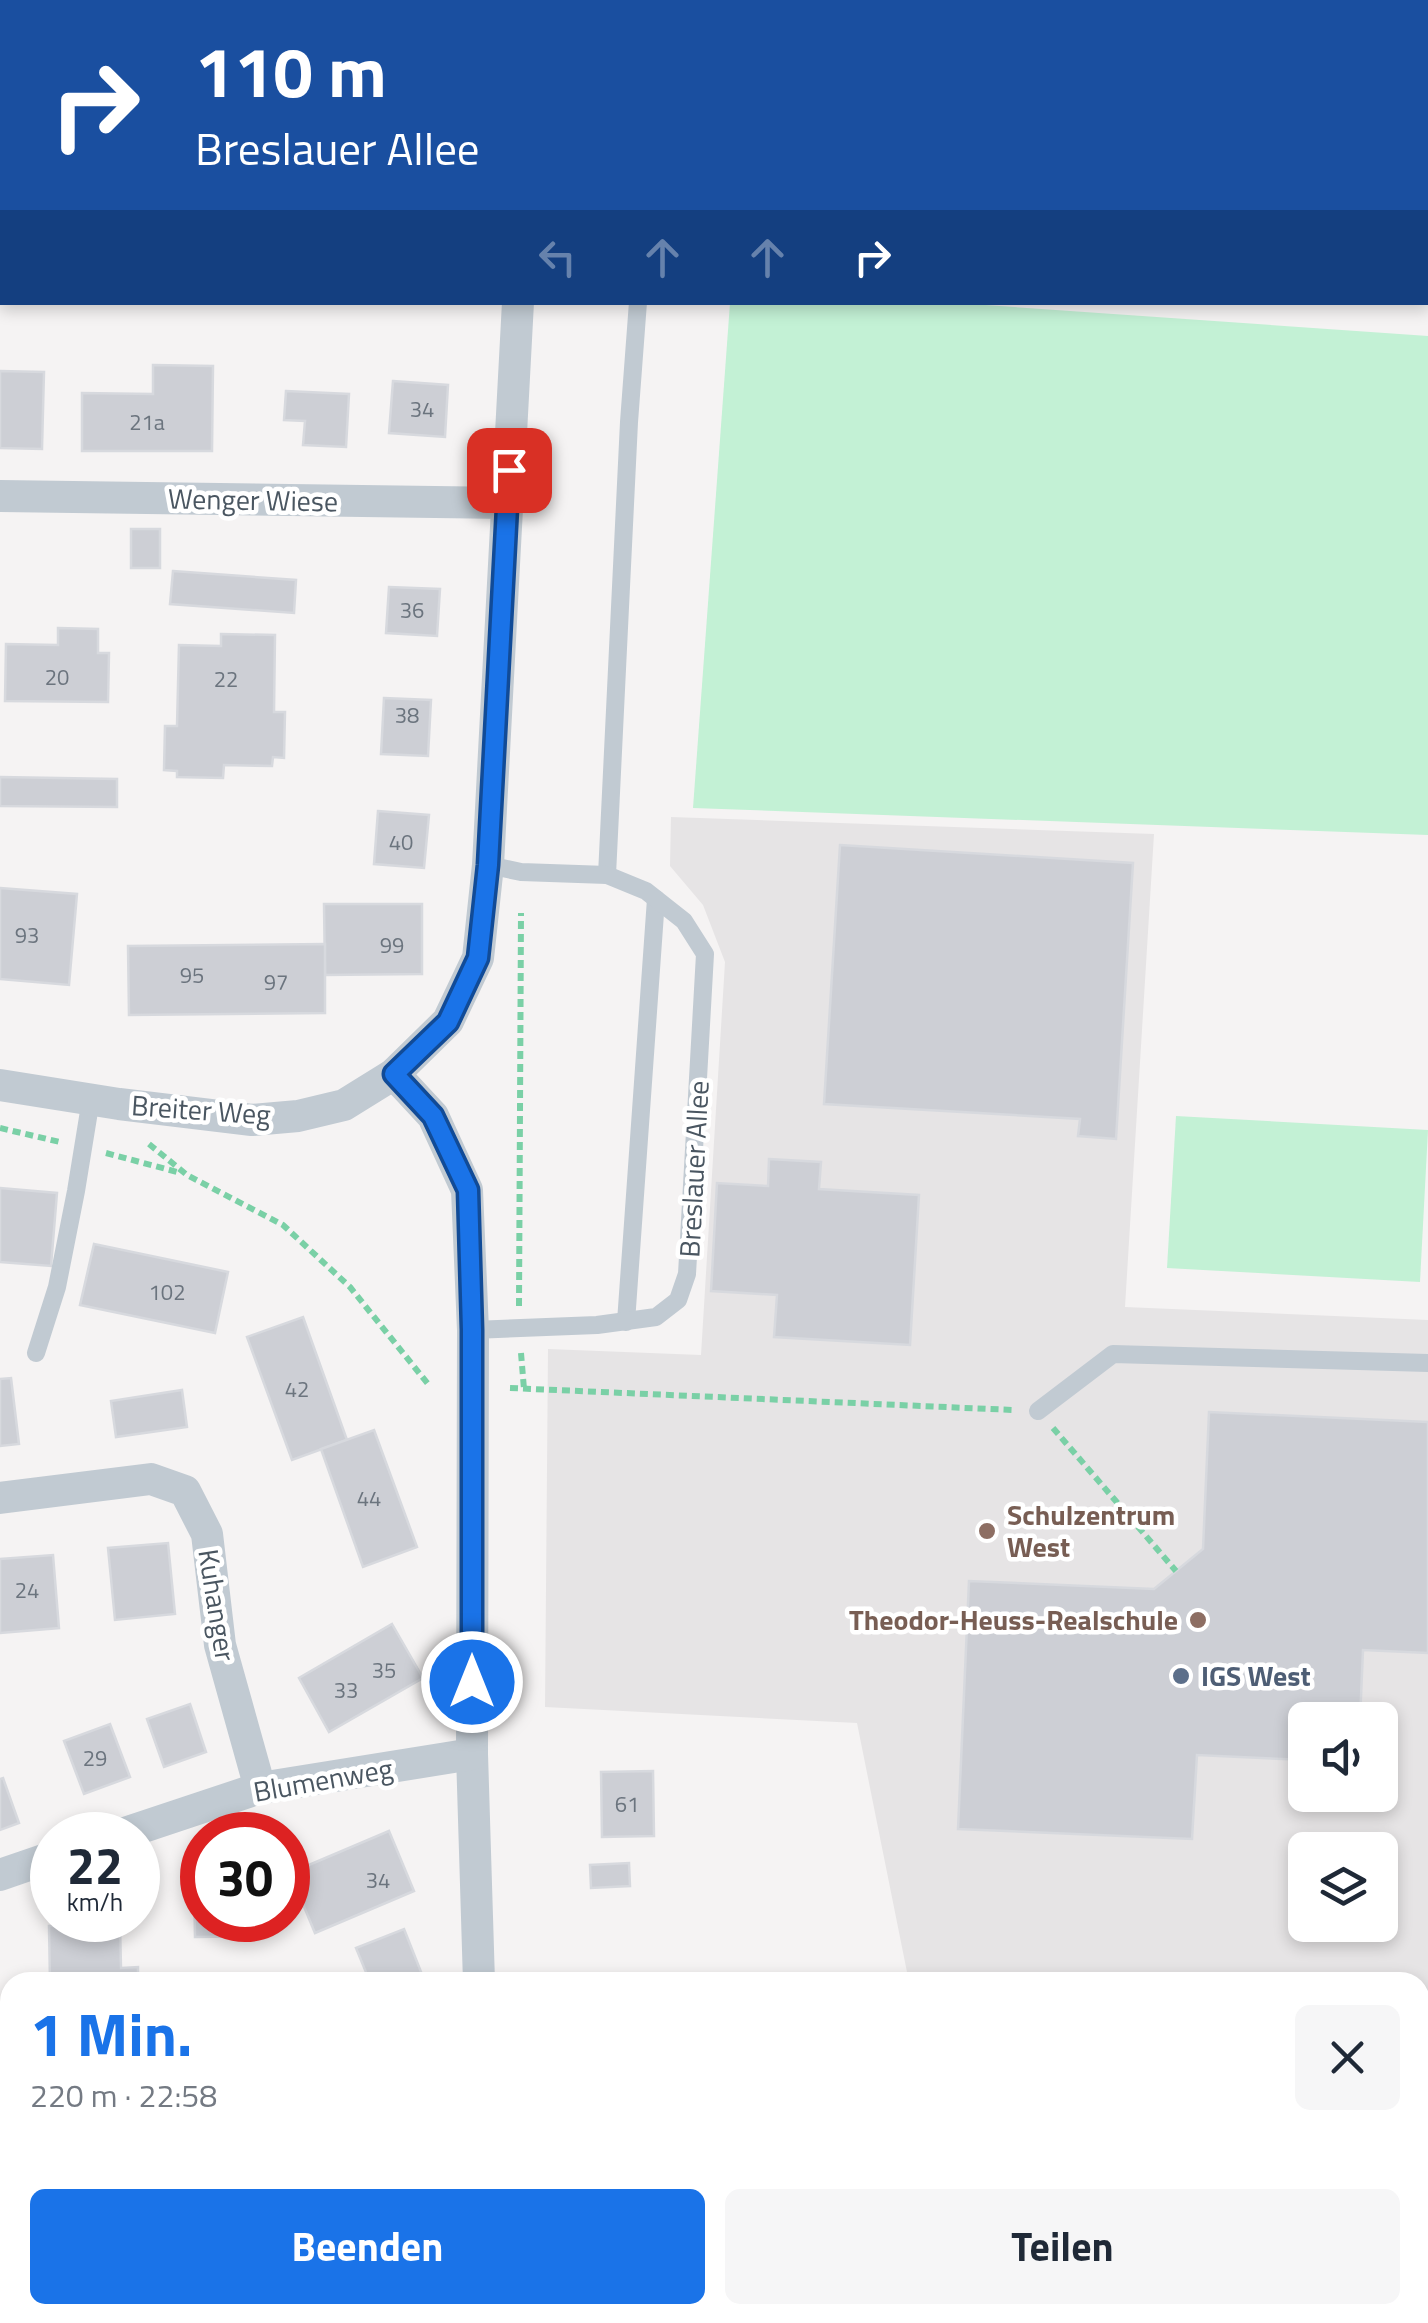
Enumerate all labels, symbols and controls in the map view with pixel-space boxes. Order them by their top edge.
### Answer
text: 110 m [195,18,387,124]
icon: right [30,40,160,170]
text: Breslauer Allee [195,114,480,182]
icon: left [530,230,585,285]
icon: ahead [635,230,690,285]
icon: ahead [740,230,795,285]
icon: right [845,230,900,285]
house number: 34 [410,392,434,426]
house number: 21a [129,405,165,439]
pin [467,428,552,513]
icon: arrive [482,443,537,498]
street label: Wenger Wiese [168,477,338,522]
house number: 36 [400,593,424,627]
house number: 20 [45,660,69,694]
house number: 22 [214,662,238,696]
house number: 38 [395,698,419,732]
house number: 40 [389,825,413,859]
house number: 93 [15,918,39,952]
house number: 99 [380,928,404,962]
house number: 95 [180,958,204,992]
house number: 97 [264,965,288,999]
street label: Breslauer Allee [667,1079,720,1259]
street label: Breiter Weg [130,1083,272,1136]
house number: 102 [149,1275,185,1309]
house number: 42 [285,1372,309,1406]
house number: 44 [357,1481,381,1515]
place label: Schulzentrum West [1007,1493,1175,1568]
marker: Schulzentrum West [976,1520,998,1542]
street label: Kuhanger [187,1546,248,1664]
house number: 24 [15,1573,39,1607]
place label: Theodor-Heuss-Realschule [849,1598,1178,1641]
marker: Theodor-Heuss-Realschule [1187,1609,1209,1631]
position arrow [420,1630,524,1734]
house number: 35 [372,1653,396,1687]
place label: IGS West [1201,1654,1311,1697]
marker: IGS West [1170,1665,1192,1687]
house number: 33 [334,1673,358,1707]
map controls [1288,1702,1398,1942]
button: sound [1288,1702,1398,1812]
house number: 29 [83,1741,107,1775]
street label: Blumenweg [250,1746,396,1813]
house number: 61 [615,1787,639,1821]
speed limit sign: 30 [180,1812,310,1942]
text: 22 [67,1827,123,1903]
button: layers [1288,1832,1398,1942]
house number: 34 [366,1863,390,1897]
text: km/h [67,1883,123,1921]
text: 1 Min. [30,1988,192,2079]
button: close [1295,2005,1400,2110]
text: 220 m · 22:58 [30,2071,217,2119]
button: Beenden [30,2189,705,2304]
button: Teilen [725,2189,1400,2304]

